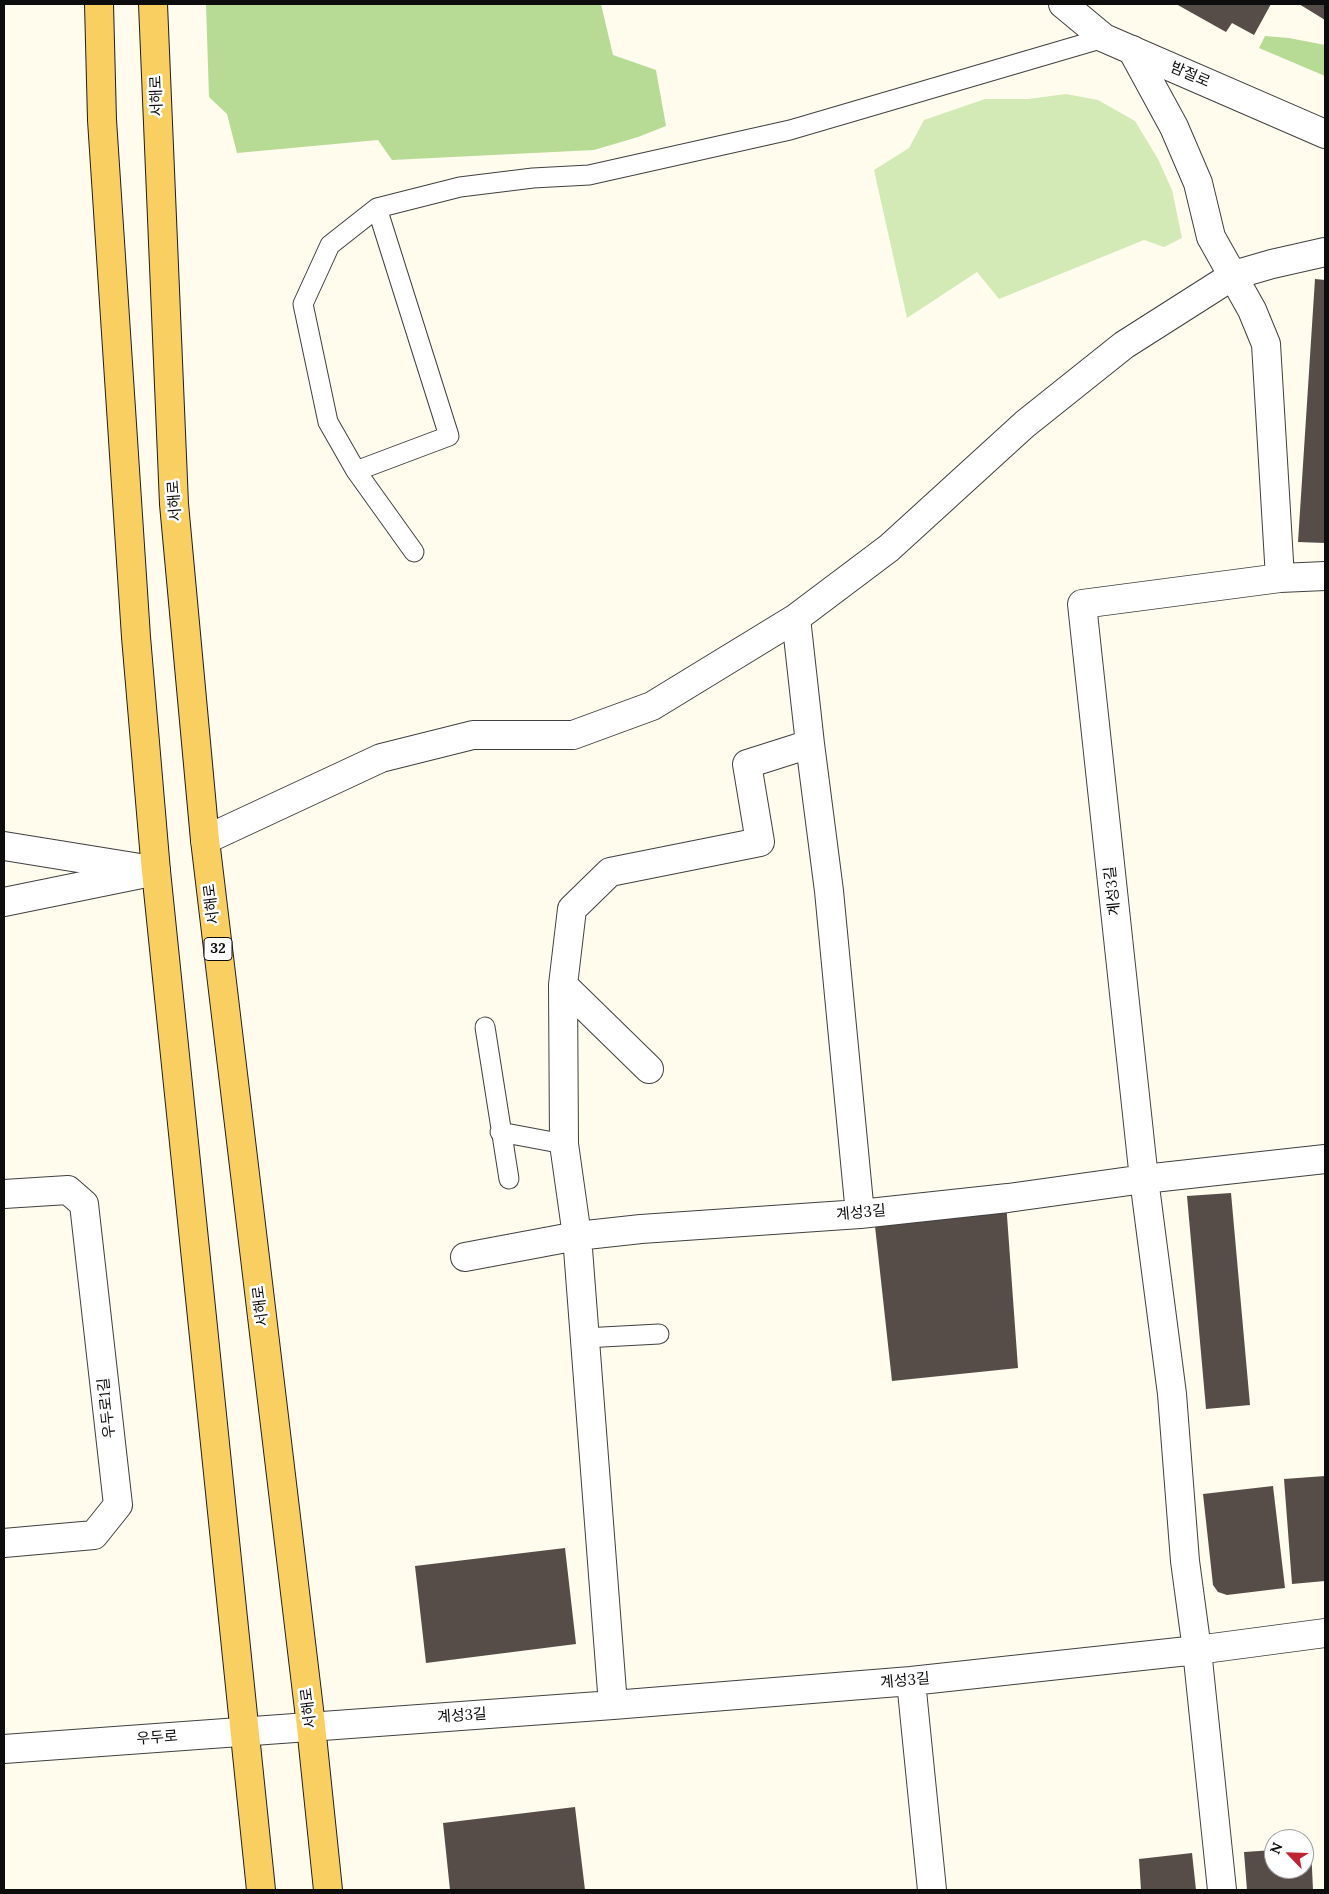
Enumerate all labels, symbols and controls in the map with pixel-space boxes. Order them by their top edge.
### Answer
street label: 밤절로 [1167,59,1213,91]
street label: 서해로 [147,75,167,117]
street label: 서해로 [165,480,185,522]
street label: 계성3길 [1101,865,1125,917]
street label: 서해로 [201,882,223,926]
road number: 32 [204,938,232,961]
street label: 계성3길 [835,1202,887,1224]
street label: 서해로 [250,1284,272,1328]
street label: 우두로1길 [95,1377,119,1439]
street label: 계성3길 [879,1670,931,1692]
street label: 서해로 [298,1686,320,1730]
street label: 계성3길 [437,1705,487,1727]
street label: 우두로 [136,1728,178,1748]
north arrow [1264,1829,1314,1879]
text: N [1266,1840,1287,1857]

